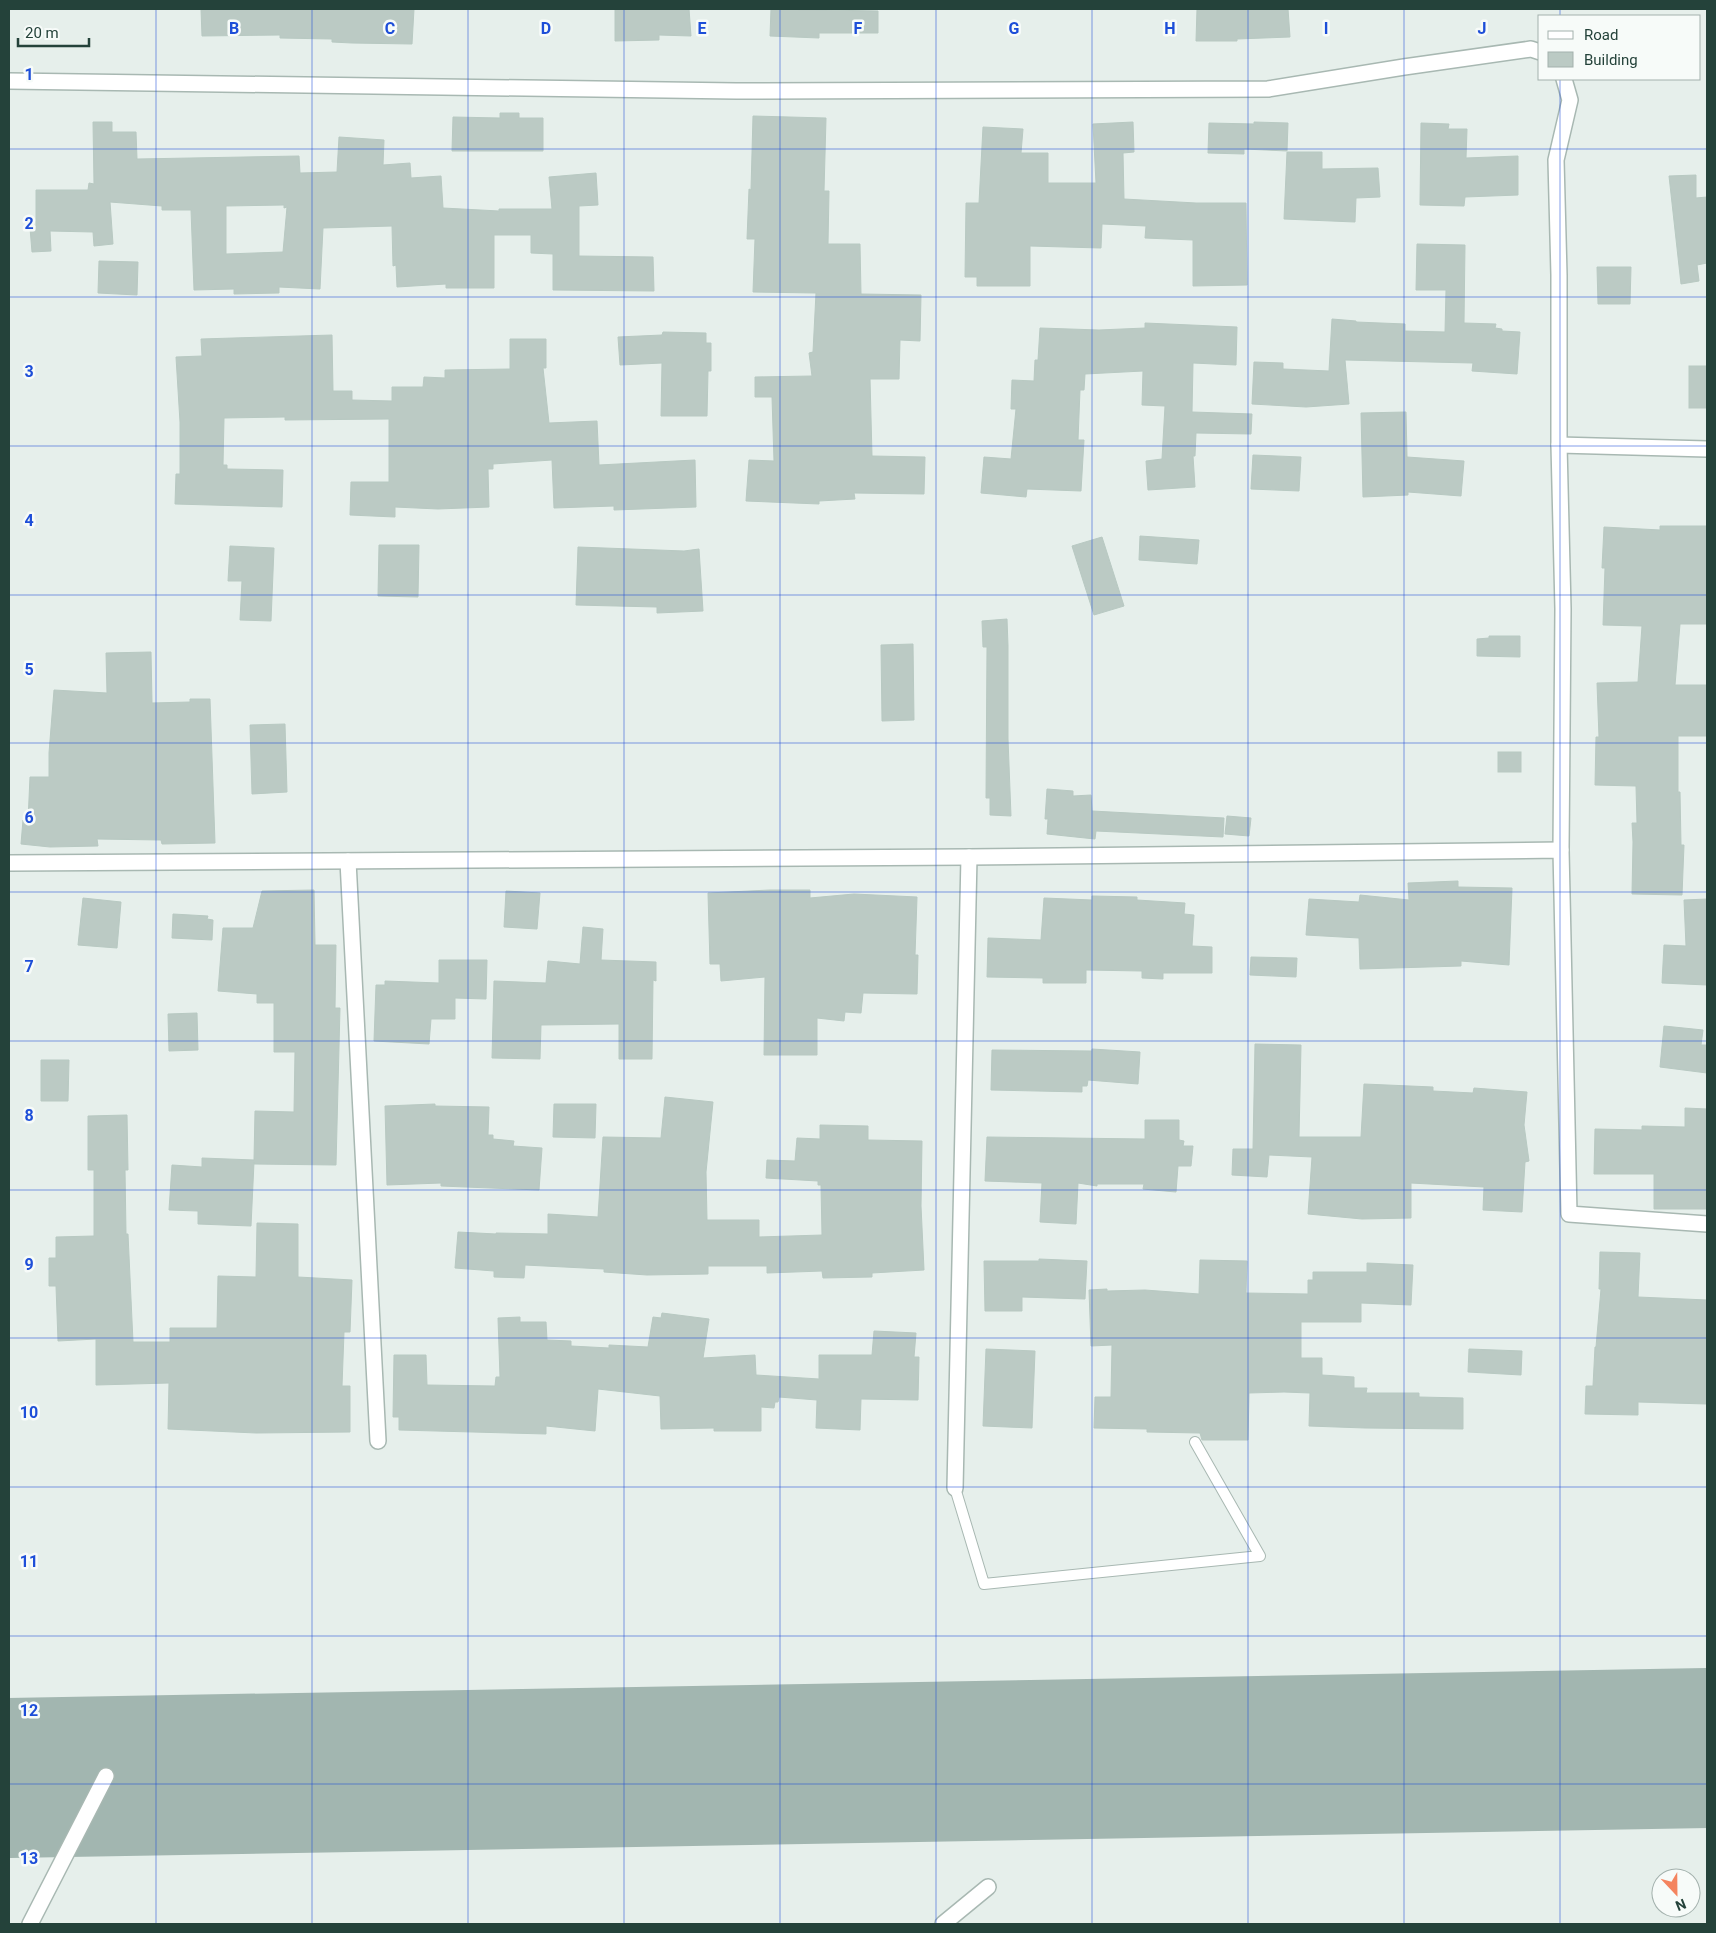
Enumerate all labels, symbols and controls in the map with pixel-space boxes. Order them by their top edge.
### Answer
scale bar [18,15,89,47]
legend [1538,15,1701,80]
text: B [229,19,239,38]
text: C [385,19,395,38]
text: D [541,19,551,38]
text: E [698,19,707,38]
text: F [854,19,863,38]
text: G [1009,19,1020,38]
text: H [1164,19,1176,38]
text: I [1324,19,1328,38]
text: J [1478,19,1486,38]
text: 20 m [25,24,59,42]
text: Road [1584,26,1618,44]
text: Building [1584,51,1638,69]
text: 1 [24,65,34,84]
text: 2 [24,214,34,233]
text: 3 [24,362,34,381]
text: 4 [24,511,34,530]
text: 5 [24,660,34,679]
text: 6 [24,808,34,827]
text: 7 [24,957,34,976]
text: 8 [24,1106,34,1125]
text: 9 [24,1255,34,1274]
text: 10 [20,1403,38,1422]
text: 11 [20,1552,38,1571]
text: 12 [20,1701,38,1720]
text: 13 [20,1849,38,1868]
north arrow [1651,1868,1701,1918]
text: N [1673,1896,1688,1914]

